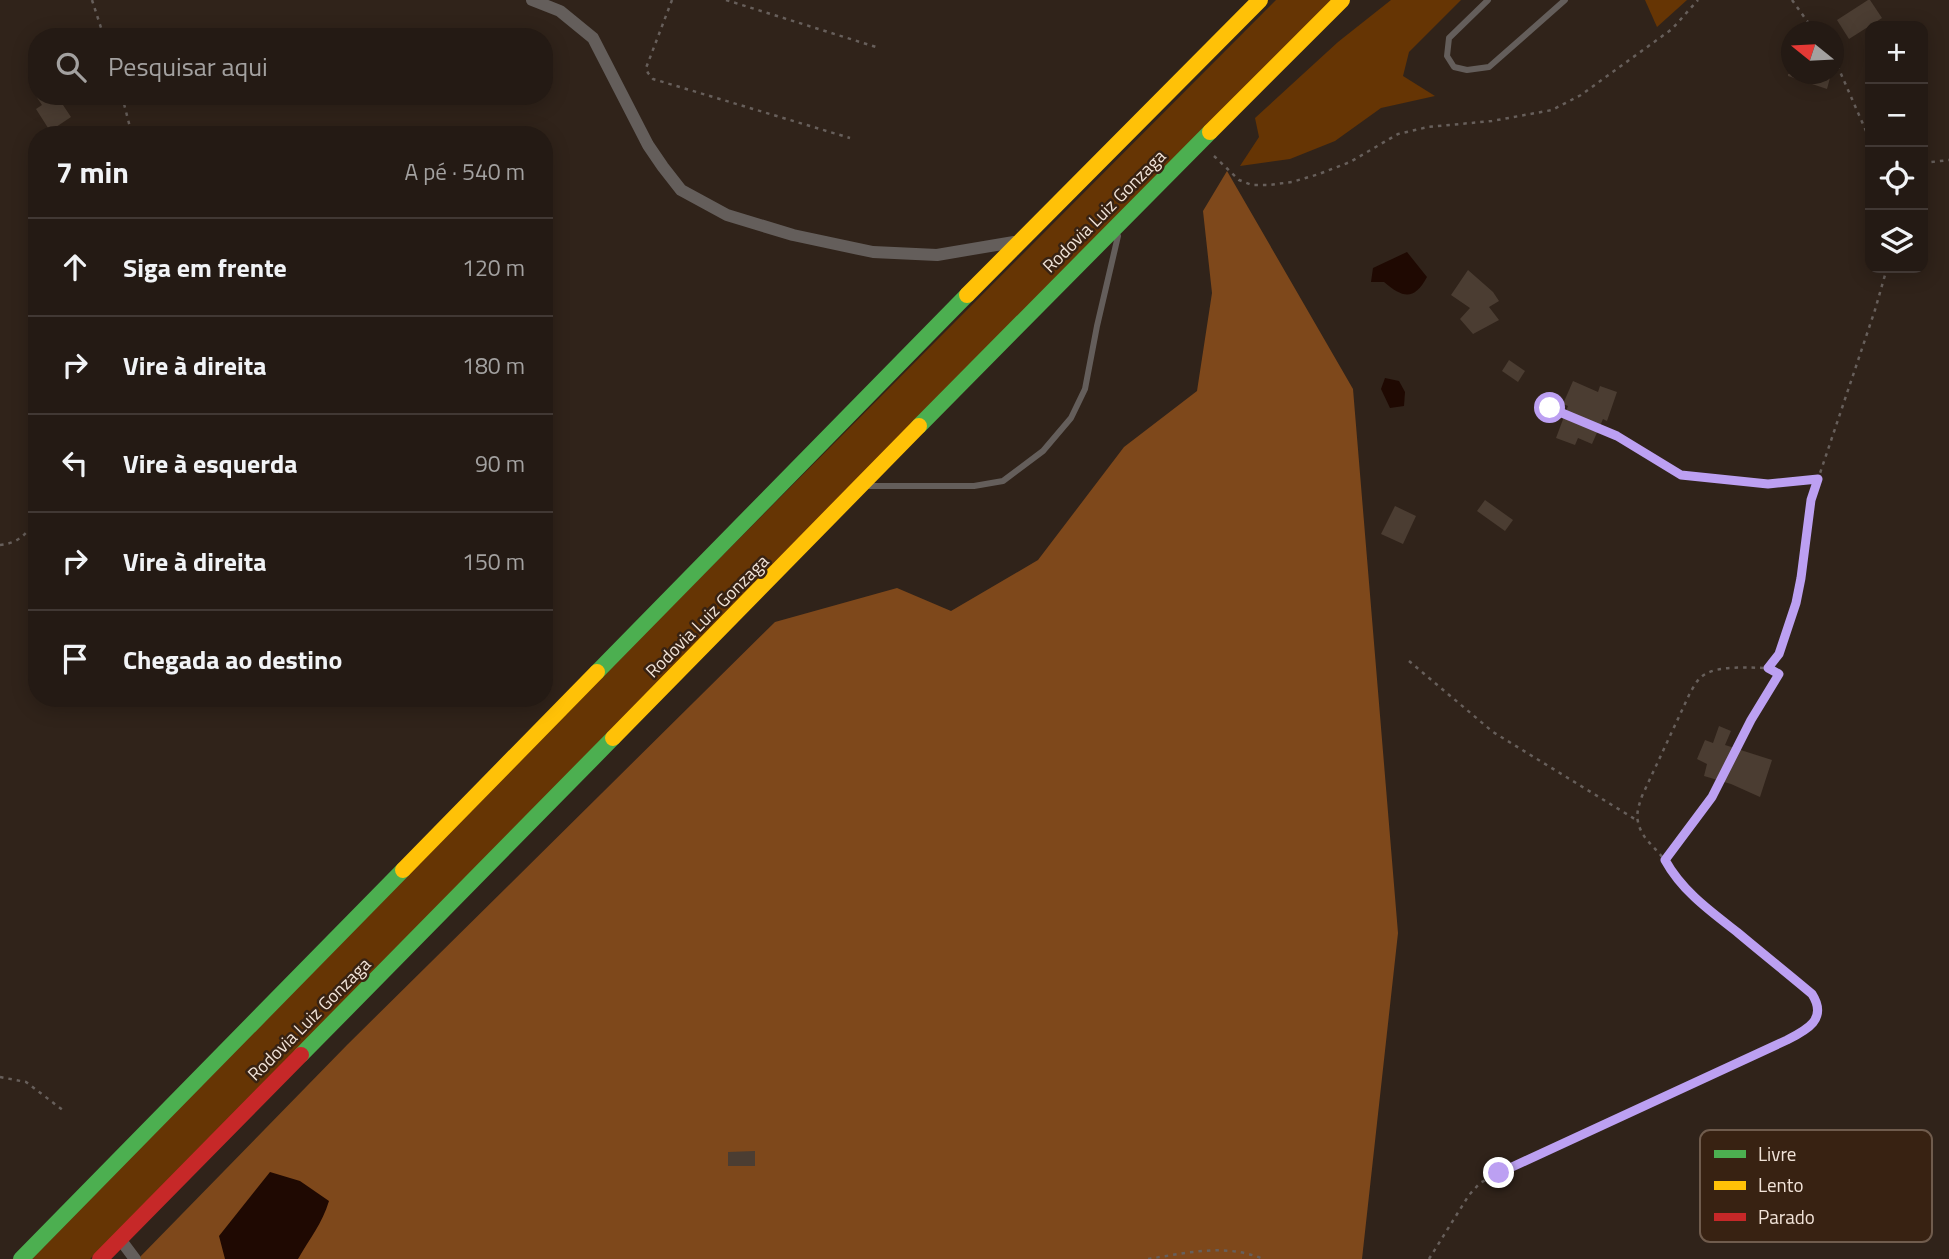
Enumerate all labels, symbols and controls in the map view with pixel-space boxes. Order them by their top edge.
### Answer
north arrow [1781,21,1844,84]
map controls [1865,21,1928,273]
button: + [1865,21,1928,84]
search box [28,28,553,105]
text: Pesquisar aqui [108,47,268,86]
icon: search [52,48,90,86]
button: − [1865,84,1928,147]
street label: Rodovia Luiz Gonzaga [1036,143,1172,279]
button: locate [1865,147,1928,210]
text: 7 min [56,149,129,195]
text: A pé · 540 m [404,154,525,189]
button: layers [1865,210,1928,273]
icon: ahead [56,248,94,286]
text: Siga em frente [123,248,287,287]
text: 120 m [462,250,525,285]
icon: right [56,346,94,384]
text: Vire à direita [123,346,266,385]
text: 180 m [462,348,525,383]
route start [1534,392,1565,423]
icon: left [56,444,94,482]
text: Vire à esquerda [123,444,298,483]
text: 90 m [475,446,525,481]
icon: right [56,542,94,580]
text: Vire à direita [123,542,266,581]
text: 150 m [462,544,525,579]
street label: Rodovia Luiz Gonzaga [639,548,775,684]
icon: arrive [56,640,94,678]
text: Chegada ao destino [123,640,342,679]
street label: Rodovia Luiz Gonzaga [241,951,377,1087]
legend [1700,1130,1932,1242]
text: Livre [1758,1139,1796,1168]
route end [1483,1157,1514,1188]
text: Lento [1758,1170,1803,1199]
text: Parado [1758,1202,1815,1231]

